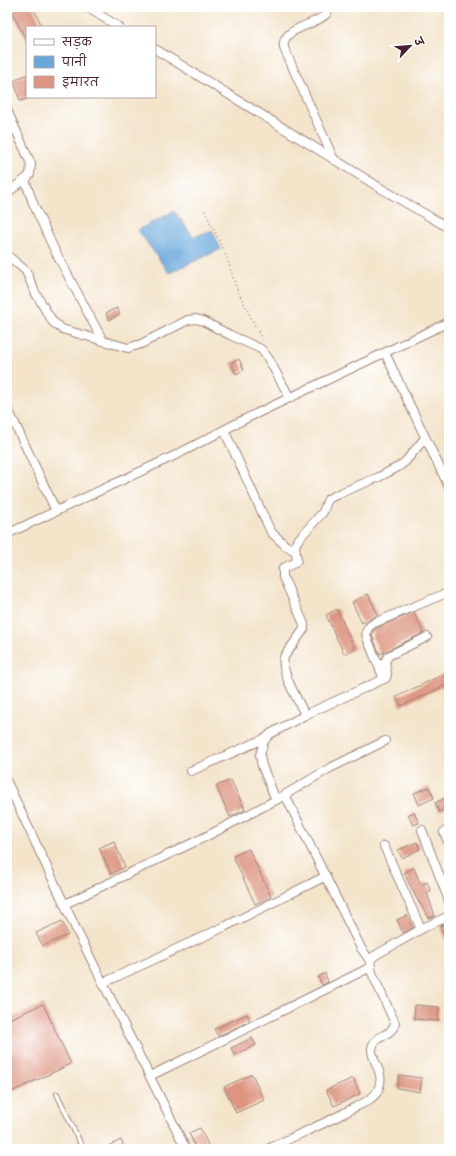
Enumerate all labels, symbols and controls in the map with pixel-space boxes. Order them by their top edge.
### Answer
legend [26,26,156,98]
north arrow [390,26,430,66]
text: सड़क [61,34,93,51]
text: उ [410,34,428,50]
text: पानी [61,53,87,71]
text: इमारत [62,74,100,91]

